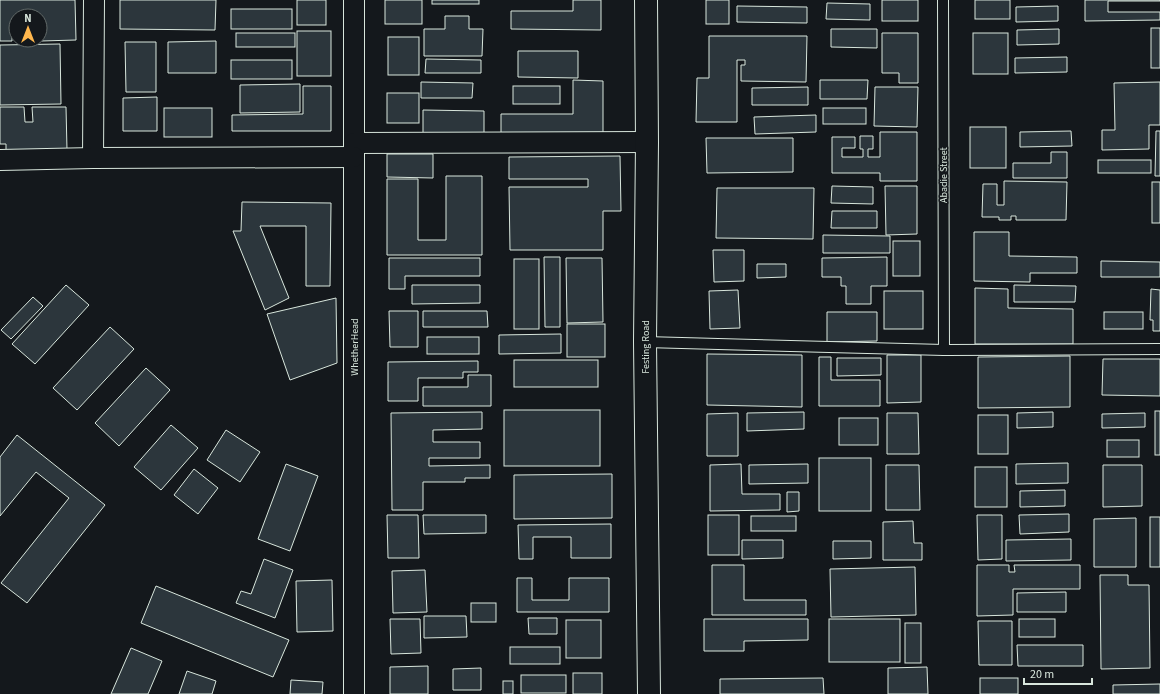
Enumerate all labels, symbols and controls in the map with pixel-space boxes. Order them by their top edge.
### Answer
north arrow [8,8,48,48]
text: N [24,11,32,26]
street label: Abadie Street [937,146,951,203]
street label: WhetherHead [348,318,362,376]
street label: Festing Road [639,320,653,374]
scale bar [1024,660,1092,686]
text: 20 m [1030,666,1054,683]

